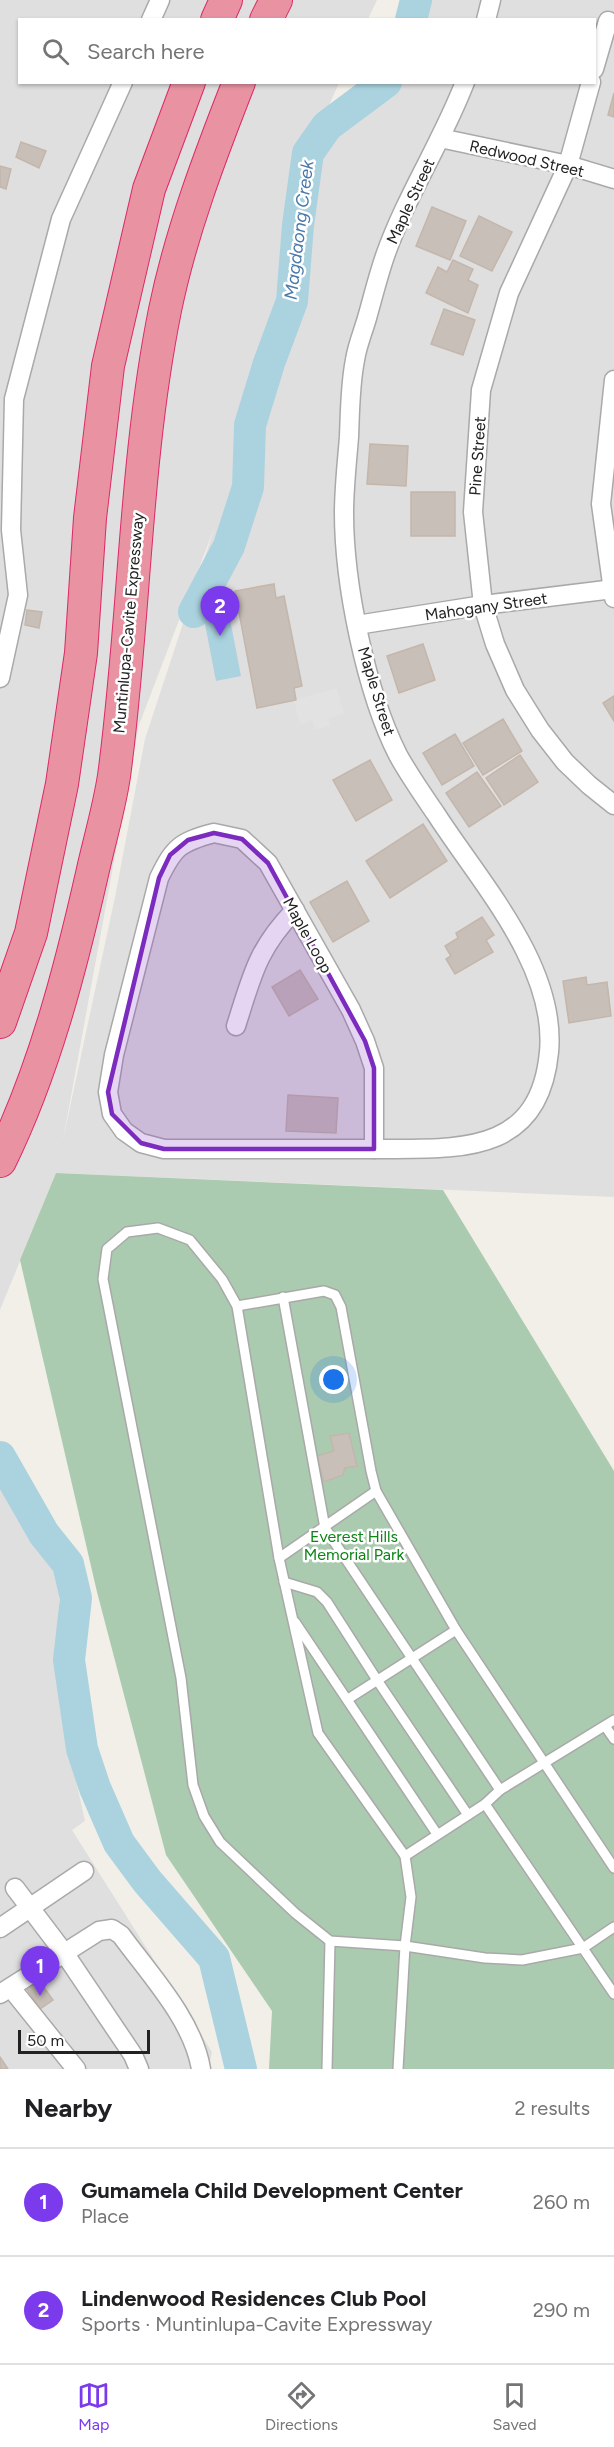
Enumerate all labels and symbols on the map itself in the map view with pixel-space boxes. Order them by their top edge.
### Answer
street label: Redwood Street [468,136,586,181]
street label: Maple Street [382,155,439,247]
water label: Magdaong Creek [280,158,319,301]
street label: Pine Street [465,416,490,496]
street label: Muntinlupa-Cavite Expressway [109,511,148,734]
pin: 2 [200,586,240,636]
street label: Mahogany Street [424,588,549,624]
street label: Maple Street [354,644,399,738]
street label: Maple Loop [279,894,336,976]
your location [319,1365,348,1394]
park label: Everest Hills Memorial Park [304,1527,404,1564]
pin: 1 [20,1946,60,1996]
scale bar [18,2027,150,2054]

